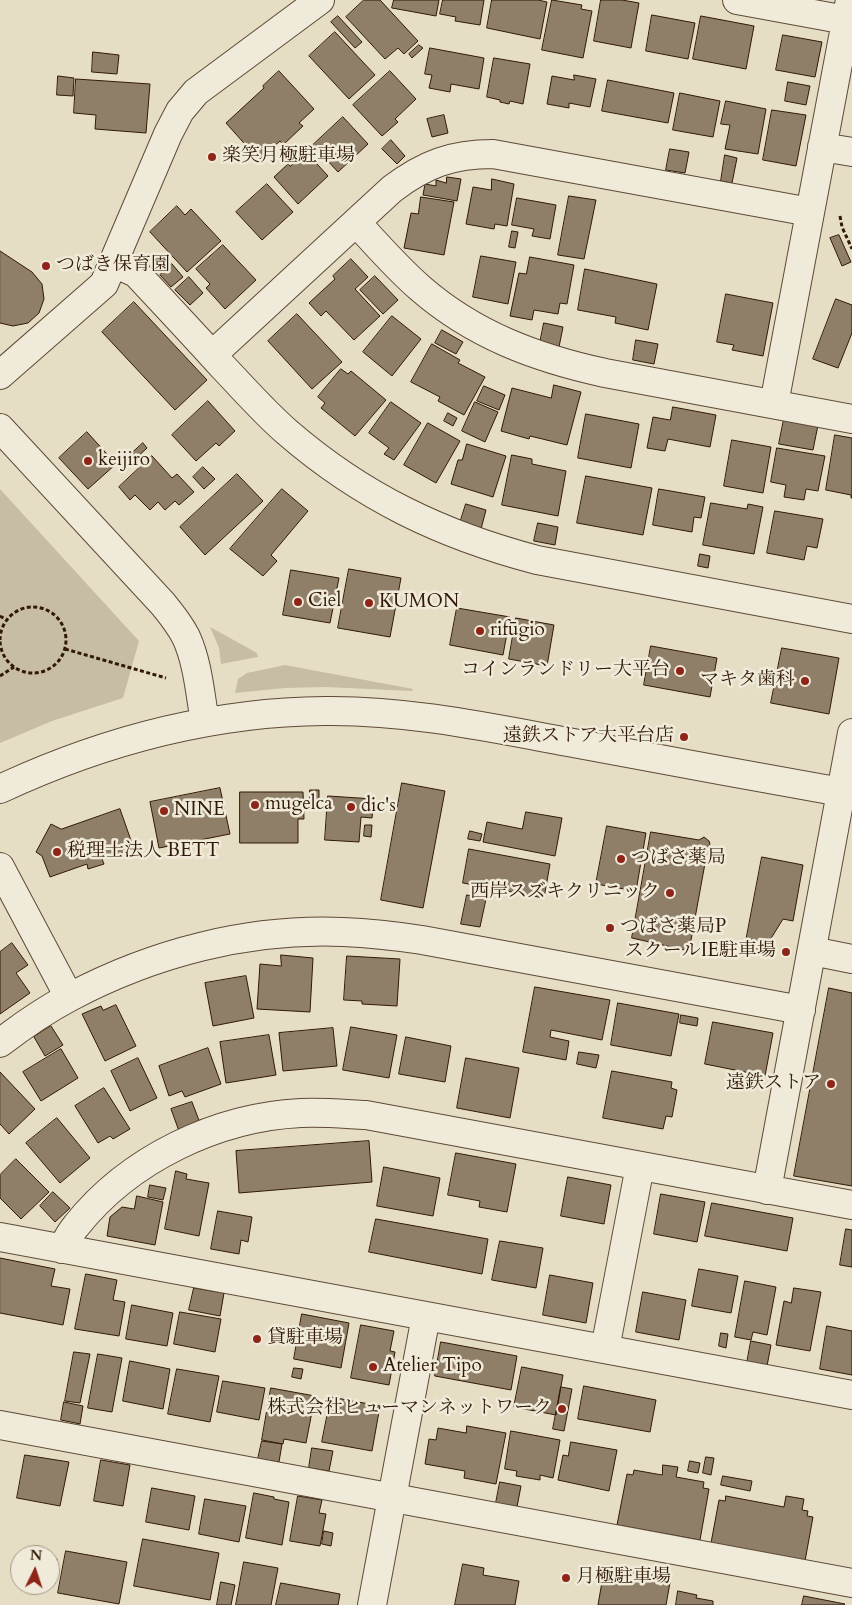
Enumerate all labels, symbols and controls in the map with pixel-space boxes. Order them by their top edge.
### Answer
place label: 楽笑月極駐車場 [222,146,355,168]
marker: 楽笑月極駐車場 [206,151,218,163]
place label: つばき保育園 [56,255,170,277]
marker: つばき保育園 [40,260,52,272]
place label: keijiro [98,450,150,472]
marker: keijiro [82,455,94,467]
place label: Ciel [308,591,341,613]
place label: KUMON [379,592,459,614]
marker: Ciel [292,596,304,608]
marker: KUMON [363,597,375,609]
place label: rifūgio [490,620,545,642]
marker: rifūgio [474,625,486,637]
place label: コインランドリー大平台 [461,660,670,682]
marker: コインランドリー大平台 [674,665,686,677]
place label: マキタ歯科 [700,670,795,692]
marker: マキタ歯科 [799,675,811,687]
place label: 遠鉄ストア大平台店 [503,726,674,748]
marker: 遠鉄ストア大平台店 [678,731,690,743]
place label: mugelca [265,794,332,816]
place label: dic's [361,796,396,818]
marker: mugelca [249,799,261,811]
place label: NINE [174,800,225,822]
marker: dic's [345,801,357,813]
marker: NINE [158,805,170,817]
place label: 税理士法人 BETT [67,841,220,863]
marker: 税理士法人 BETT [51,846,63,858]
place label: つばさ薬局 [631,848,726,870]
marker: つばさ薬局 [615,853,627,865]
place label: 西岸スズキクリニック [470,882,660,904]
marker: 西岸スズキクリニック [664,887,676,899]
place label: つばさ薬局P [620,917,726,939]
marker: つばさ薬局P [604,922,616,934]
place label: スクールIE駐車場 [625,941,776,963]
marker: スクールIE駐車場 [780,946,792,958]
place label: 遠鉄ストア [726,1073,821,1095]
marker: 遠鉄ストア [825,1078,837,1090]
place label: 貸駐車場 [267,1328,343,1350]
marker: 貸駐車場 [251,1333,263,1345]
place label: Atelier Tipo [383,1356,482,1378]
marker: Atelier Tipo [367,1361,379,1373]
place label: 株式会社ヒューマンネットワーク [267,1398,552,1420]
marker: 株式会社ヒューマンネットワーク [556,1403,568,1415]
north arrow [10,1545,60,1595]
text: N [29,1546,43,1565]
place label: 月極駐車場 [576,1567,671,1589]
marker: 月極駐車場 [560,1572,572,1584]

